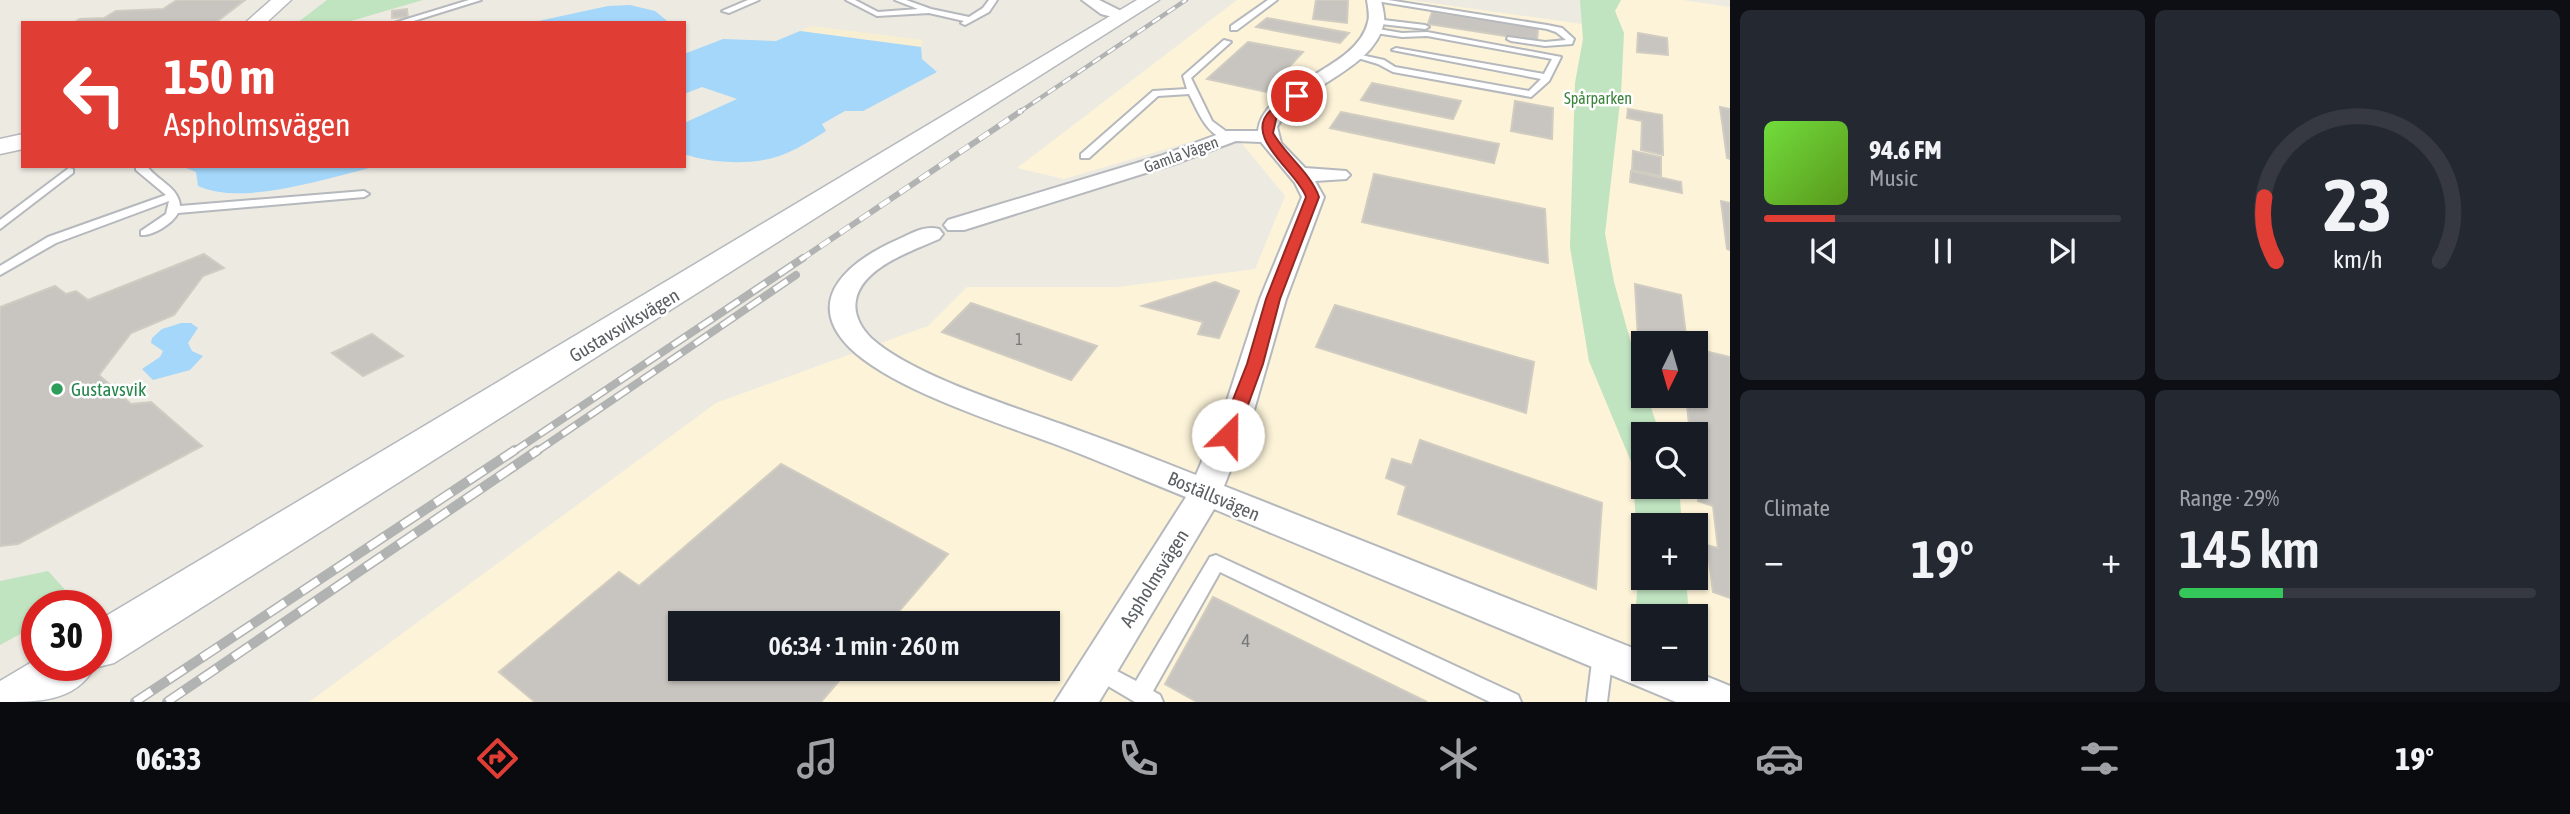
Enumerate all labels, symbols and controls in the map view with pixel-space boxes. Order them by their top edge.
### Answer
text: 150 m [164,48,275,104]
icon: left [49,49,140,140]
pin [1267,66,1327,126]
icon: arrive [1278,77,1316,115]
park label: Spårparken [1564,89,1632,108]
text: Aspholmsvägen [164,106,350,143]
street label: Gamla Vägen [1141,132,1221,177]
text: 94.6 FM [1869,135,1942,165]
text: 23 [2323,164,2392,247]
text: Music [1869,165,1917,191]
icon: previous [1805,232,1843,270]
icon: pause [1924,232,1962,270]
icon: next [2043,232,2081,270]
text: km/h [2333,245,2382,273]
street label: Gustavsviksvägen [565,284,683,366]
house number: 1 [1015,330,1023,348]
north arrow [1631,331,1708,408]
map controls [1631,331,1708,681]
place label: Gustavsvik [71,378,147,400]
marker: Gustavsvik [49,381,65,397]
position arrow [1191,398,1265,472]
button: search [1631,422,1708,499]
street label: Boställsvägen [1165,467,1263,525]
text: Range · 29% [2179,485,2279,511]
text: Climate [1764,495,1830,521]
button: + [1631,513,1708,590]
text: 145 km [2179,519,2320,579]
street label: Aspholmsvägen [1115,525,1193,631]
text: 19° [1911,529,1974,589]
text: − [1764,538,1784,581]
text: + [2101,538,2121,581]
speed limit sign: 30 [21,590,112,681]
button: − [1631,604,1708,681]
house number: 4 [1242,629,1251,651]
text: 06:34 · 1 min · 260 m [769,631,959,661]
icon: directions [473,734,522,783]
icon: music [793,734,842,783]
icon: phone [1114,734,1163,783]
icon: climate [1434,734,1483,783]
icon: car [1755,734,1804,783]
icon: filters [2075,734,2124,783]
text: 06:33 [136,740,202,777]
text: 19° [2395,740,2434,777]

